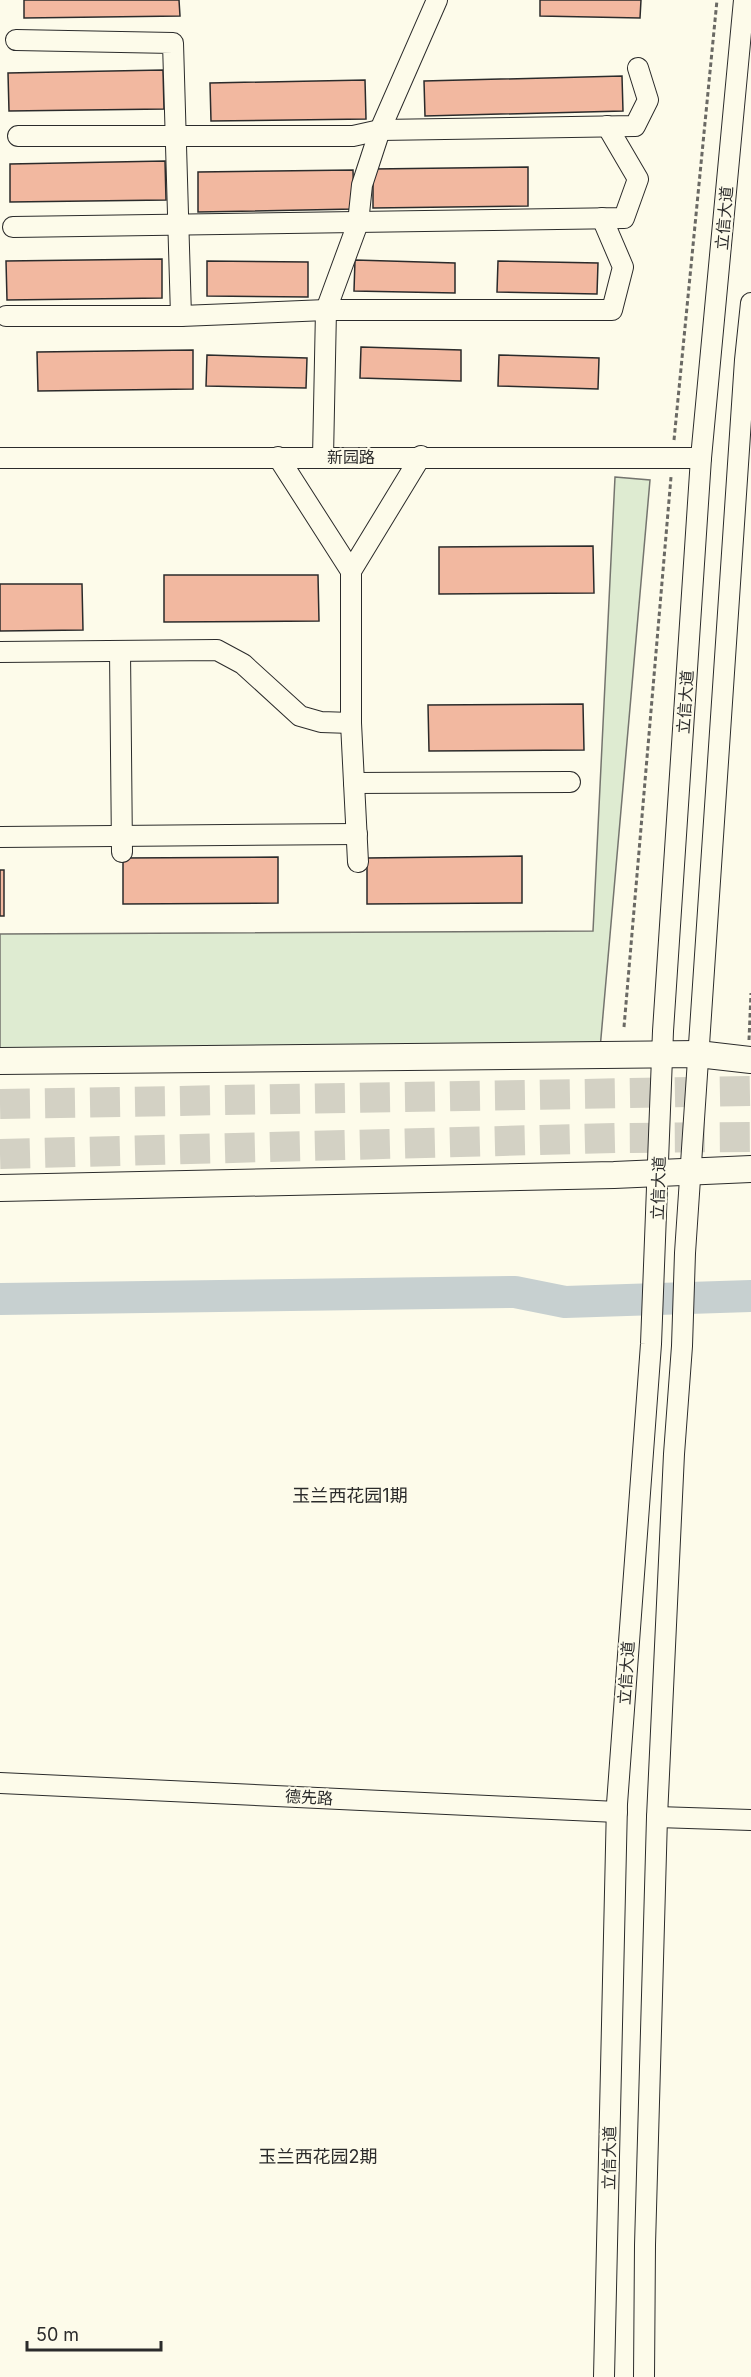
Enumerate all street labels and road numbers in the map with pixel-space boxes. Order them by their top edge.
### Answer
street label: 立信大道 [711,185,737,251]
street label: 新园路 [327,447,375,467]
street label: 立信大道 [673,669,697,735]
street label: 立信大道 [647,1156,669,1220]
street label: 立信大道 [614,1640,638,1706]
street label: 德先路 [285,1786,333,1808]
street label: 立信大道 [598,2126,620,2190]

